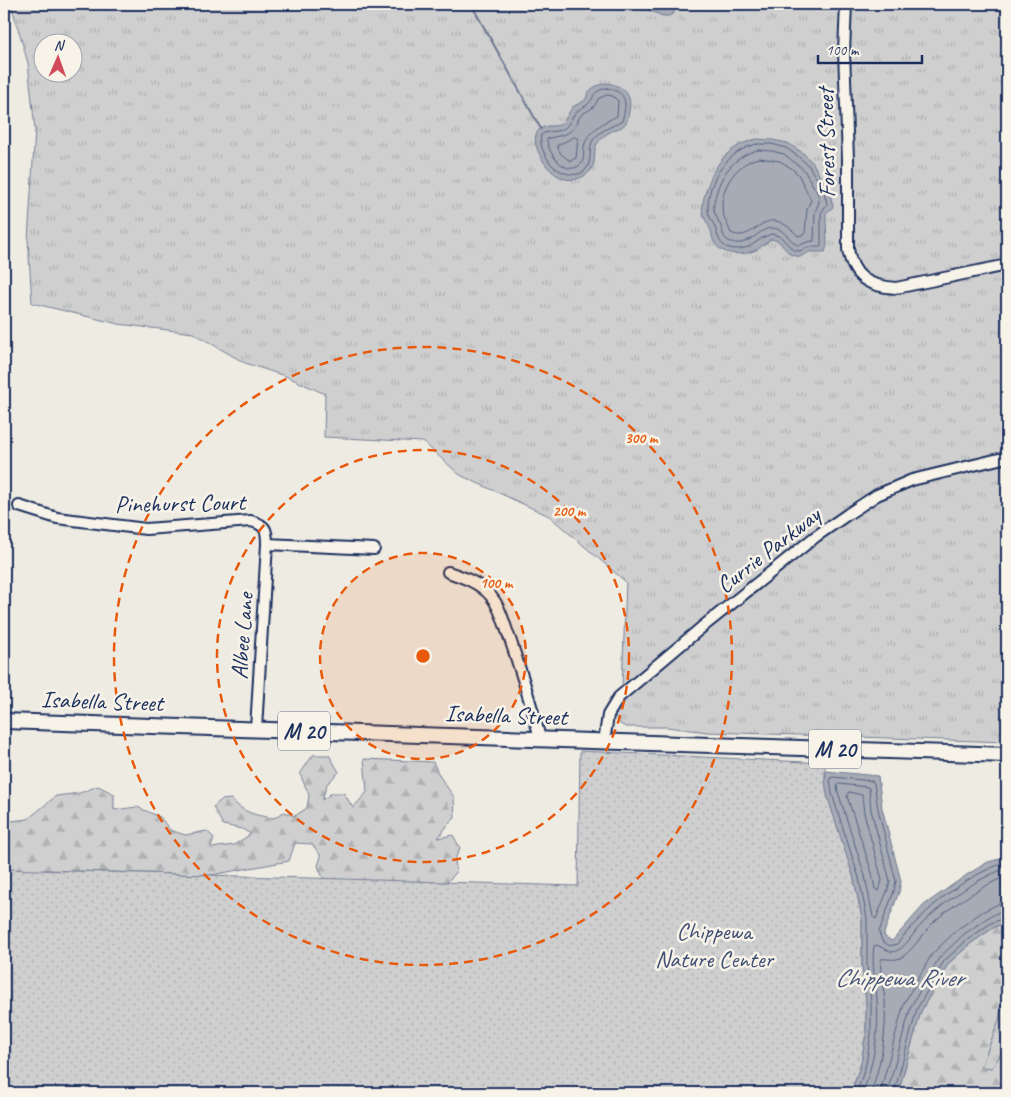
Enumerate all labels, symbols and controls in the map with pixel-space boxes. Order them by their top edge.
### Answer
north arrow [32,32,82,82]
scale bar [818,32,922,64]
text: N [54,37,65,54]
text: 100 m [826,41,860,60]
street label: Forest Street [810,85,842,198]
text: 300 m [625,429,659,448]
street label: Pinehurst Court [115,487,247,519]
street label: Currie Parkway [710,499,827,600]
text: 200 m [553,502,587,521]
text: 100 m [480,574,514,593]
street label: Albee Lane [224,590,260,680]
centre of rings [414,647,432,665]
street label: Isabella Street [41,684,165,718]
street label: Isabella Street [445,698,569,732]
road number: M 20 [278,711,330,750]
road number: M 20 [809,730,861,769]
park label: Chippewa Nature Center [655,916,775,974]
water label: Chippewa River [835,962,967,994]

